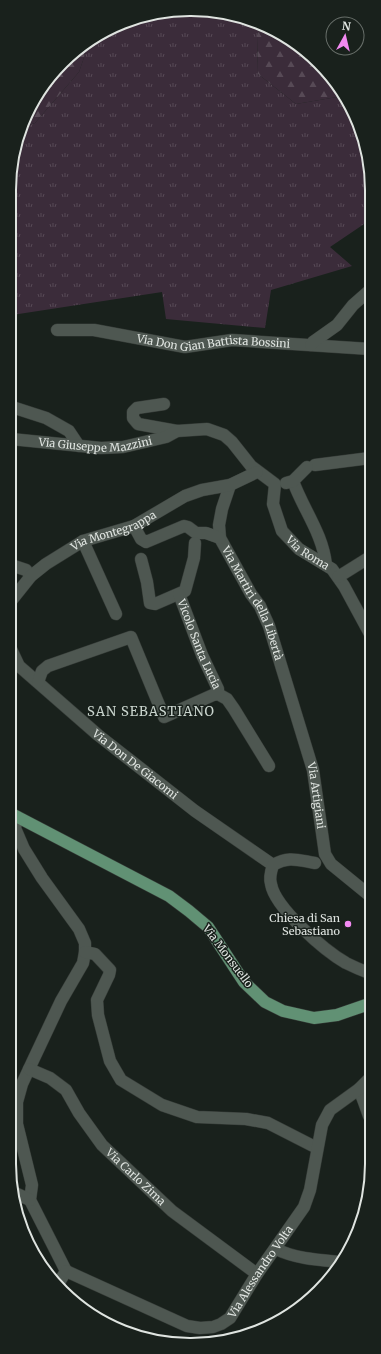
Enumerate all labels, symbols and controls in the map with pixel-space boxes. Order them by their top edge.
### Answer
north arrow [325,16,365,56]
text: N [341,19,352,34]
street label: Via Don Gian Battista Bossini [135,331,291,354]
street label: Via Giuseppe Mazzini [37,433,154,455]
street label: Via Montegrappa [67,508,159,554]
street label: Via Roma [282,532,332,573]
street label: Via Martiri della Libertà [218,543,286,662]
street label: Vicolo Santa Lucia [174,596,224,691]
district label: SAN SEBASTIANO [87,703,215,720]
street label: Via Don De Giacomi [89,726,181,802]
street label: Via Artigiani [304,760,328,830]
place label: Chiesa di San Sebastiano [269,911,341,938]
marker: Chiesa di San Sebastiano [343,919,353,929]
street label: Via Monsuello [199,921,256,991]
street label: Via Carlo Zima [102,1145,169,1208]
street label: Via Alessandro Volta [224,1223,296,1321]

